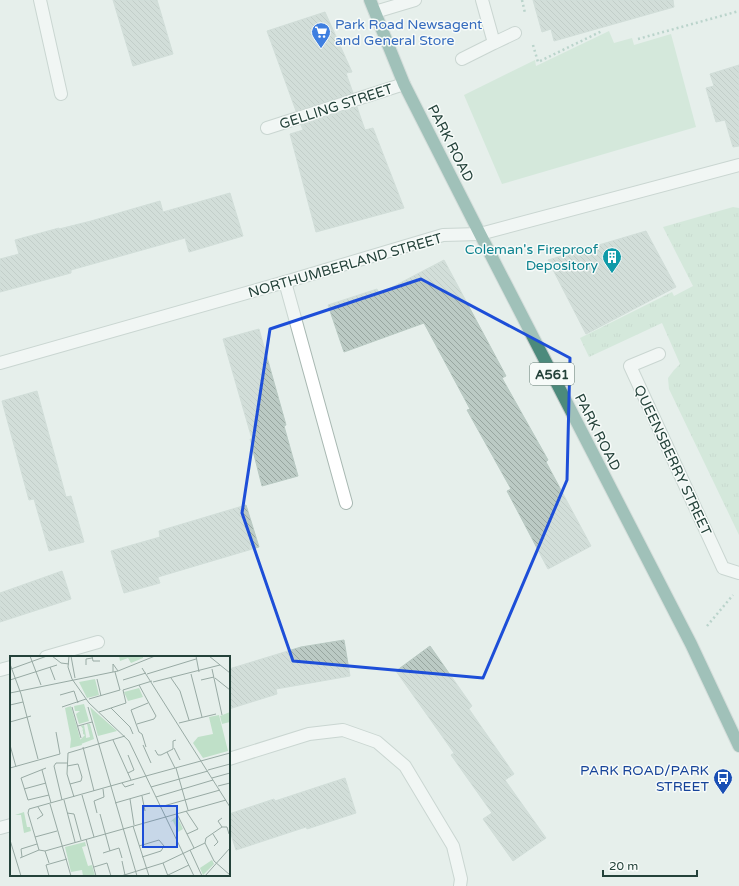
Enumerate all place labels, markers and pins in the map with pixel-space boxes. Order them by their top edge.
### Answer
place label: Park Road Newsagent and General Store [335,16,483,49]
supermarket icon: Park Road Newsagent and General Store [310,21,332,49]
place label: Coleman's Fireproof Depository [465,241,599,274]
building icon: Coleman's Fireproof Depository [601,246,623,274]
place label: PARK ROAD/PARK STREET [580,762,709,795]
bus stop icon: PARK ROAD/PARK STREET [712,767,734,795]

